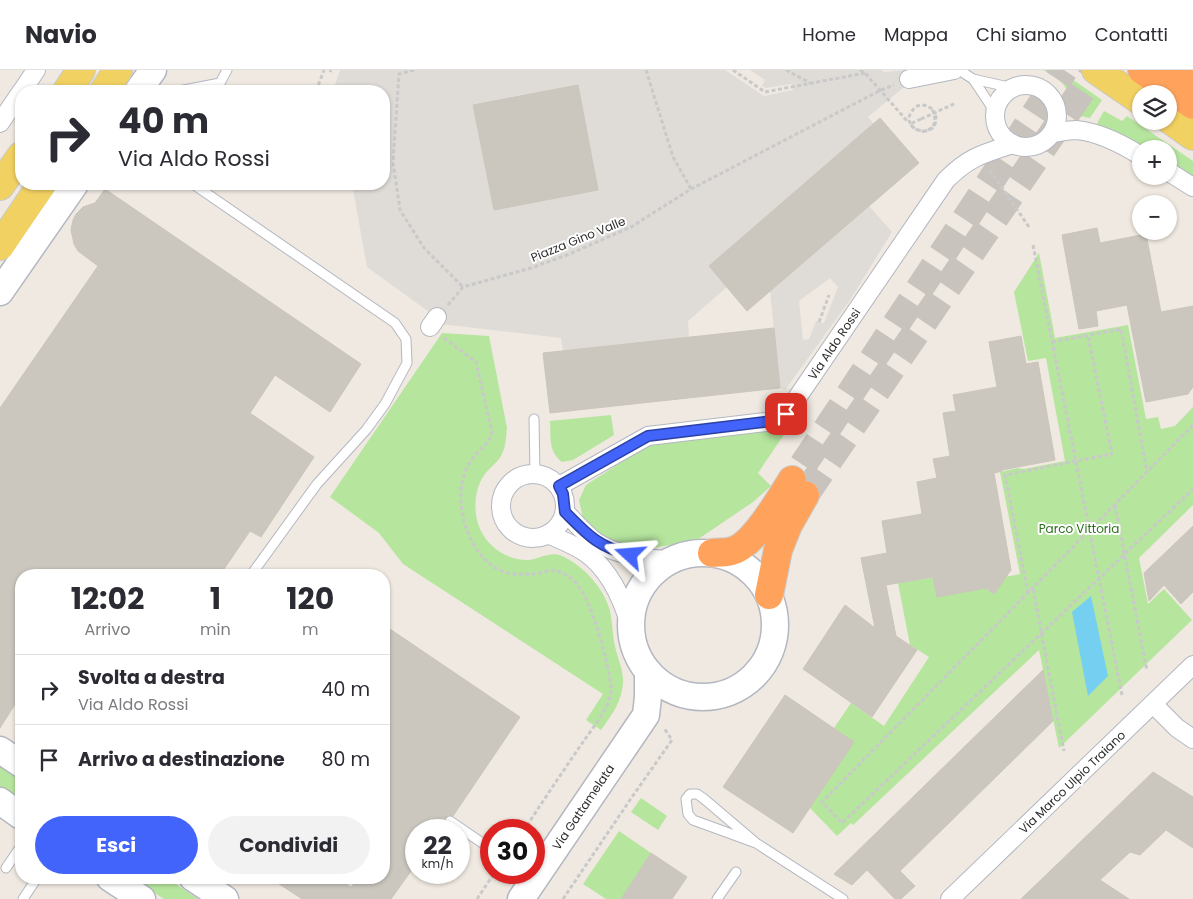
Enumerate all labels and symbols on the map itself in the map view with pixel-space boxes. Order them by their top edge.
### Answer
street label: Piazza Gino Valle [528,212,628,266]
street label: Via Aldo Rossi [804,305,864,383]
pin [765,393,807,435]
park label: Parco Vittoria [1039,520,1119,537]
position arrow [603,528,655,580]
street label: Via Marco Ulpio Traiano [1015,726,1129,837]
street label: Via Gattamelata [548,761,618,853]
speed limit sign: 30 [480,819,545,884]

